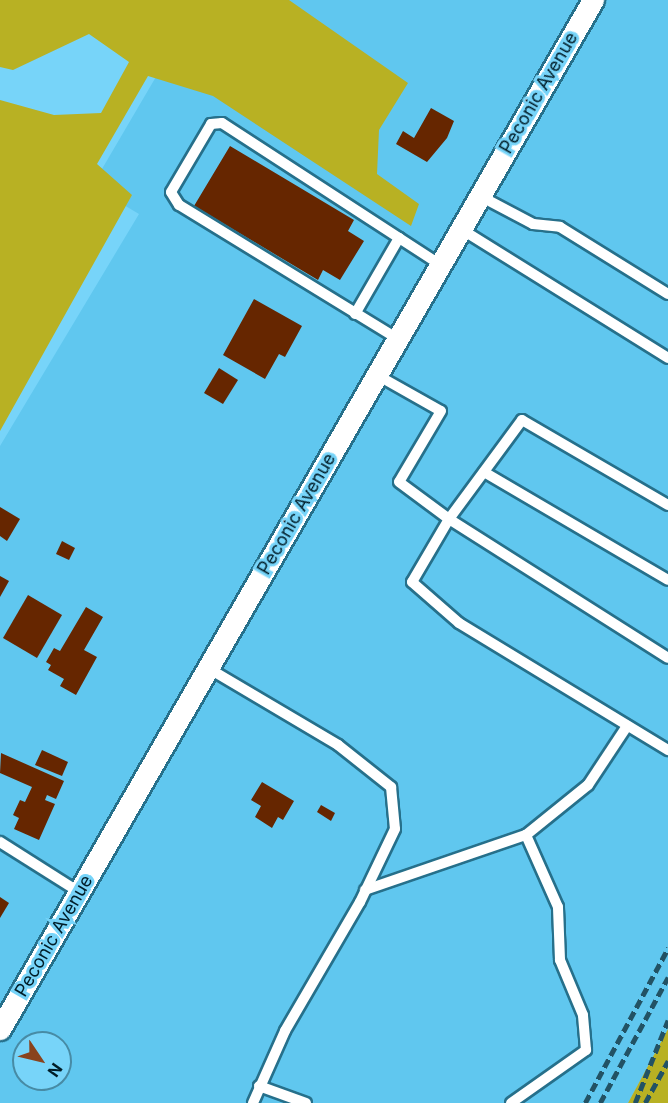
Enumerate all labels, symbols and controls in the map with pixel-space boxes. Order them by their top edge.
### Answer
street label: Peconic Avenue [496,28,582,158]
street label: Peconic Avenue [254,449,340,579]
street label: Peconic Avenue [11,871,97,1001]
north arrow [12,1031,72,1091]
text: N [43,1059,67,1081]

